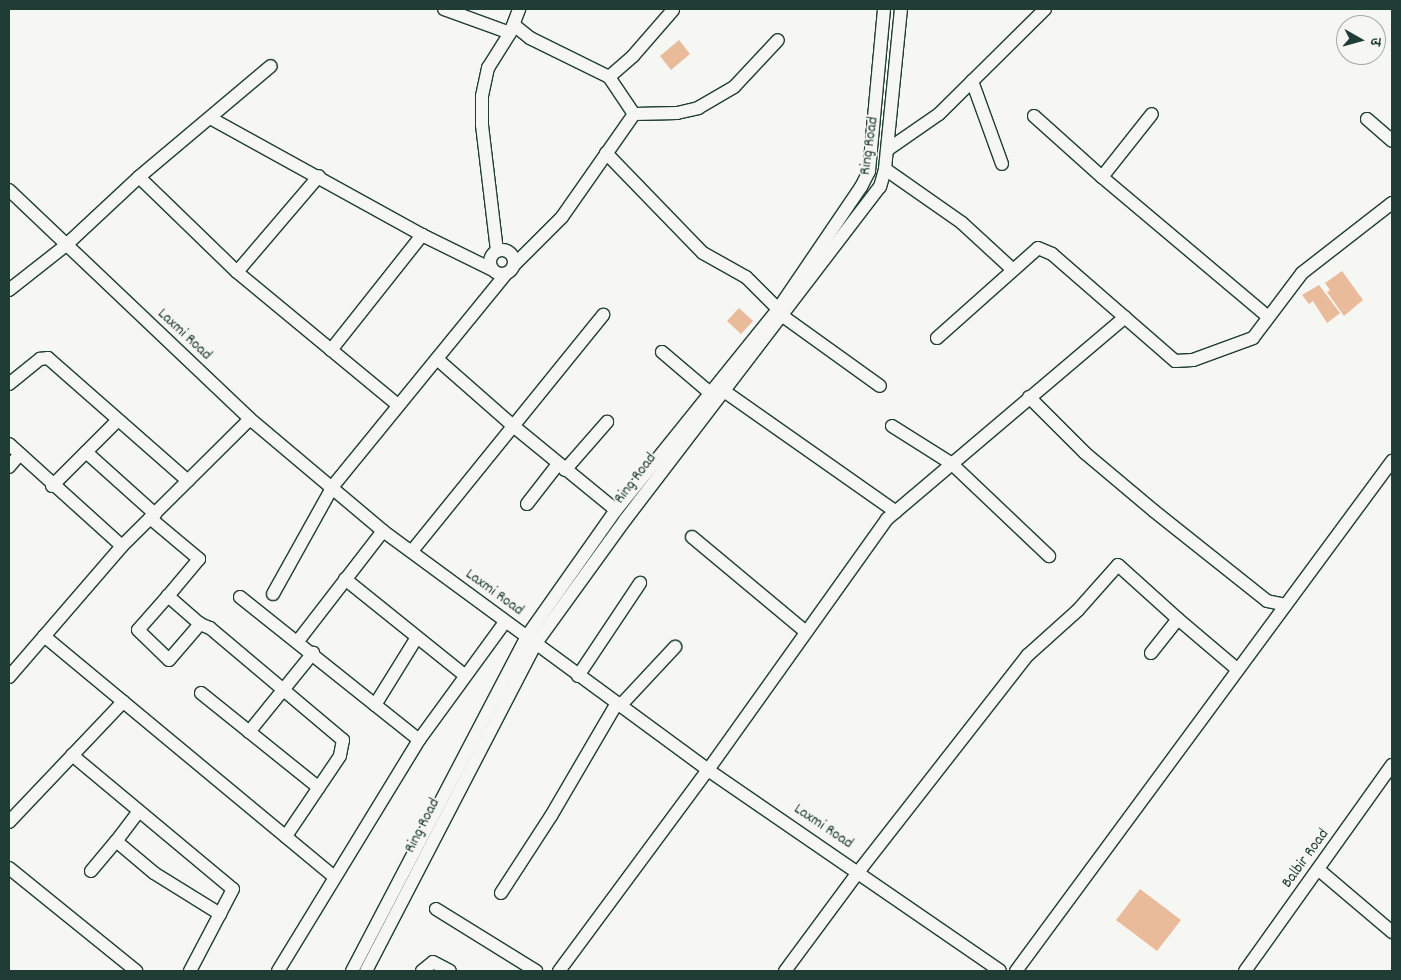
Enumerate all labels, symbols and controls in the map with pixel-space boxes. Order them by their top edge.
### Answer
north arrow [1336,15,1386,65]
text: उ [1364,37,1385,47]
street label: Ring Road [856,116,884,176]
street label: Laxmi Road [153,305,215,365]
street label: Ring Road [611,450,661,508]
street label: Laxmi Road [461,565,527,621]
street label: Ring Road [401,795,445,857]
street label: Laxmi Road [790,800,856,854]
street label: Balbir Road [1278,826,1334,892]

